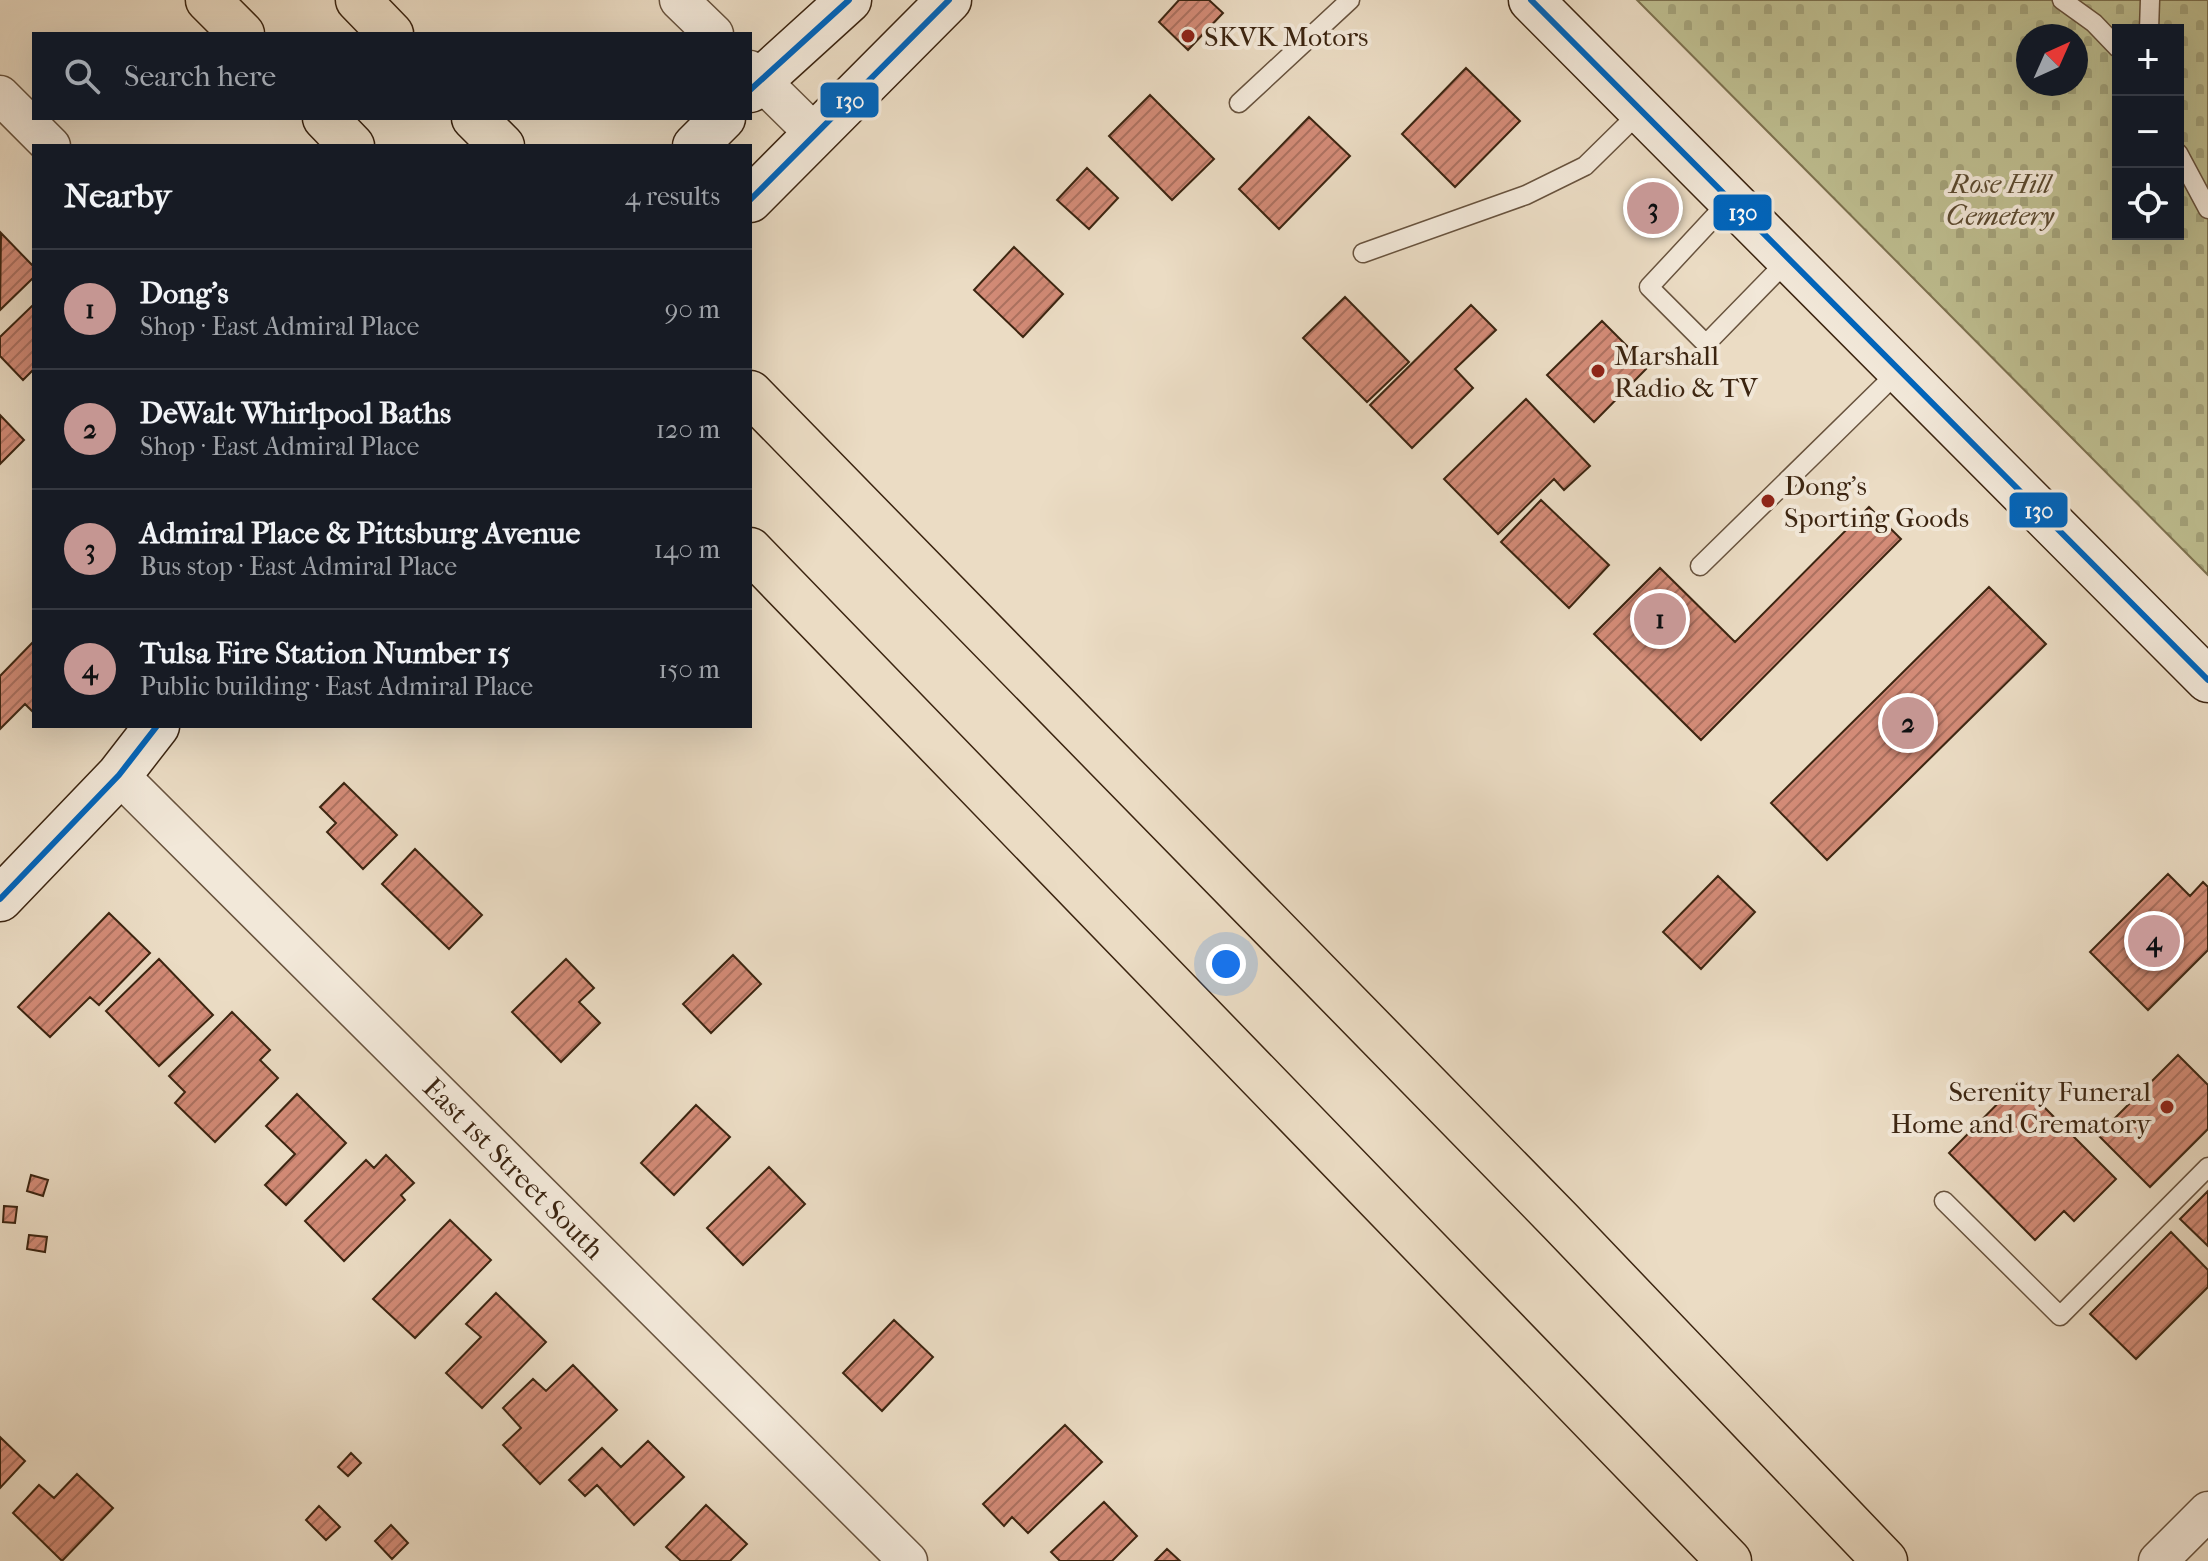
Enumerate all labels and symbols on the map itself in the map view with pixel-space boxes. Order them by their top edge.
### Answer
place label: SKVK Motors [1204,20,1368,53]
north arrow [2016,24,2088,96]
marker: SKVK Motors [1179,27,1197,45]
line badge: 130 [819,81,880,119]
text: 130 [835,88,865,114]
park label: Rose Hill Cemetery [1946,167,2055,232]
pin: 3 [1627,178,1679,238]
line badge: 130 [1712,193,1773,232]
text: 130 [1728,200,1758,226]
place label: Marshall Radio & TV [1614,339,1758,404]
marker: Marshall Radio & TV [1589,362,1607,380]
place label: Dong's Sporting Goods [1784,469,1969,534]
line badge: 130 [2008,491,2069,529]
marker: Dong's Sporting Goods [1759,492,1777,510]
text: 130 [2024,498,2054,524]
pin: 1 [1634,589,1686,649]
pin: 2 [1882,693,1934,753]
pin: 4 [2128,911,2180,971]
your location [1206,944,1246,984]
street label: East 1st Street South [416,1071,611,1266]
place label: Serenity Funeral Home and Crematory [1890,1075,2152,1140]
marker: Serenity Funeral Home and Crematory [2158,1098,2176,1116]

